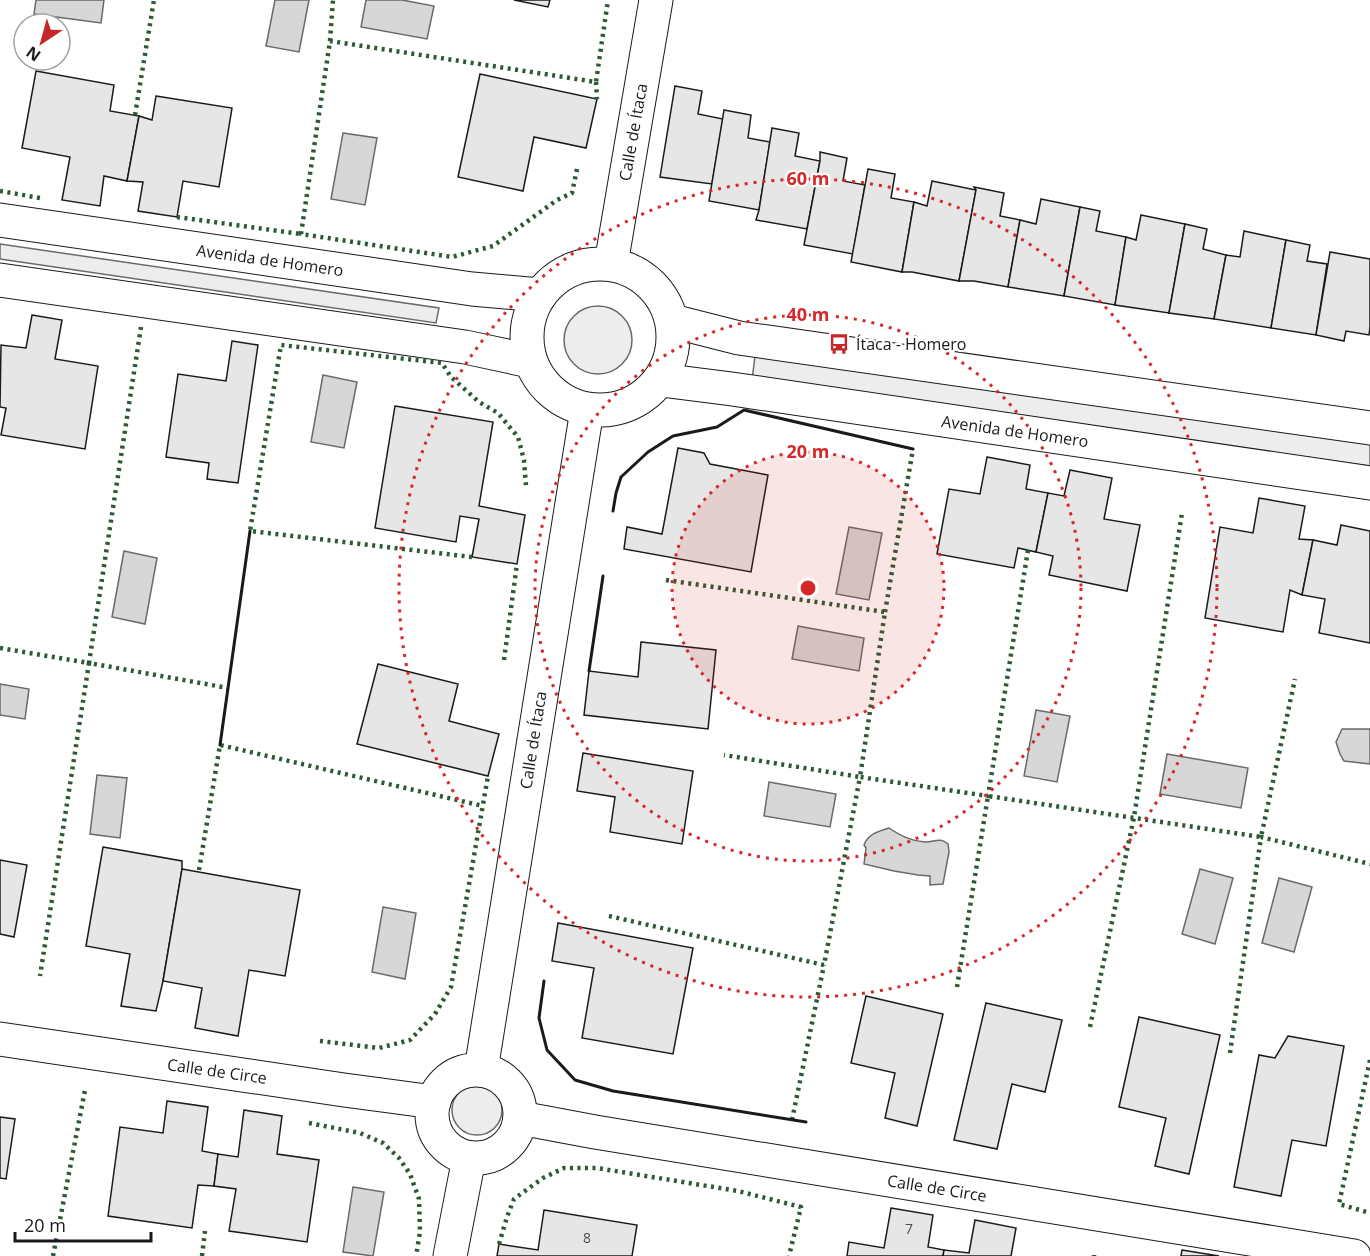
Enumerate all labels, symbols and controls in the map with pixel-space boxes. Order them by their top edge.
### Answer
north arrow [12,12,72,72]
text: N [21,41,45,67]
street label: Calle de Ítaca [614,81,652,183]
text: 60 m [787,166,829,190]
street label: Avenida de Homero [195,239,345,281]
text: 40 m [787,302,829,326]
bus stop icon: Ítaca - Homero [827,332,851,356]
place label: Ítaca - Homero [856,333,966,355]
street label: Avenida de Homero [940,410,1090,452]
text: 20 m [787,439,829,463]
centre of rings [798,578,818,598]
street label: Calle de Ítaca [514,690,552,790]
street label: Calle de Circe [166,1053,268,1089]
street label: Calle de Circe [886,1169,988,1207]
scale bar [15,1205,152,1243]
text: 20 m [24,1213,66,1237]
house number: 7 [905,1219,913,1238]
house number: 8 [583,1228,591,1247]

